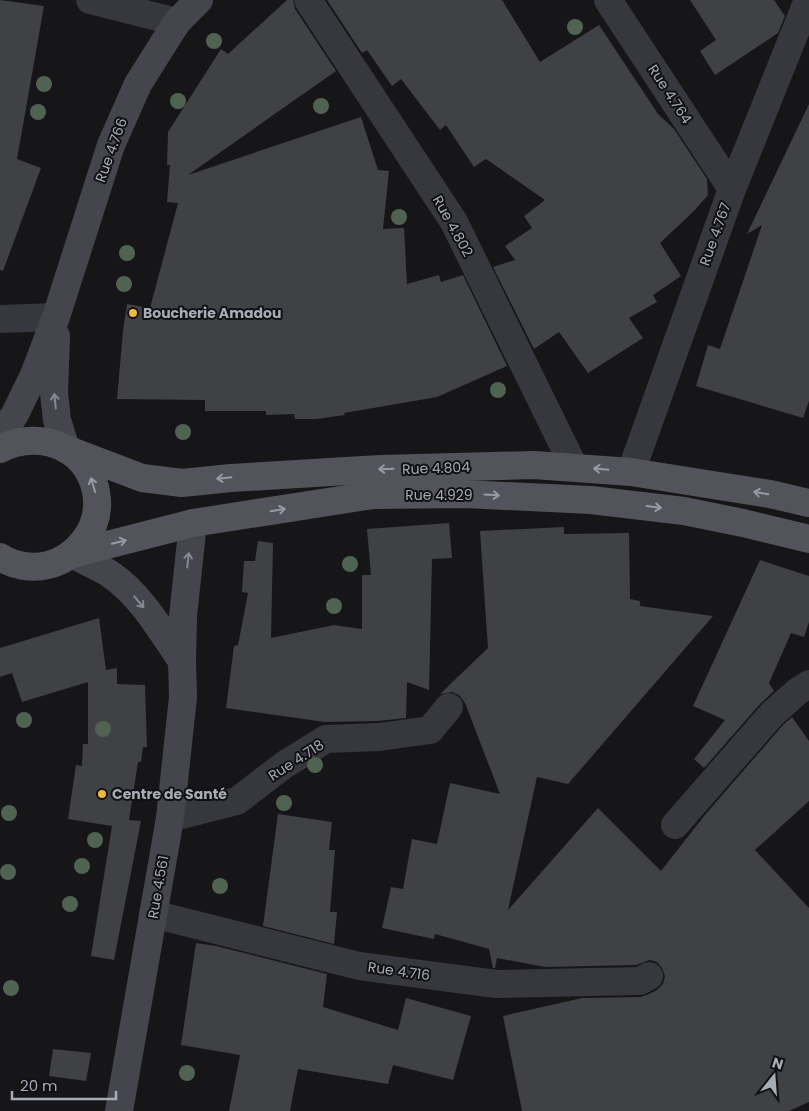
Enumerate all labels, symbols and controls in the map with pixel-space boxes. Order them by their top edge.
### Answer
street label: Rue 4.764 [643,60,697,128]
street label: Rue 4.766 [90,115,132,185]
street label: Rue 4.802 [428,192,478,260]
street label: Rue 4.767 [694,199,736,268]
place label: Boucherie Amadou [143,303,281,323]
marker: Boucherie Amadou [127,307,139,319]
one-way arrow [51,394,60,410]
street label: Rue 4.804 [402,457,471,479]
one-way arrow [593,464,609,474]
one-way arrow [378,465,394,474]
one-way arrow [216,473,232,483]
one-way arrow [88,477,98,493]
street label: Rue 4.929 [405,485,473,505]
one-way arrow [754,487,770,497]
one-way arrow [483,491,499,500]
one-way arrow [645,502,661,512]
one-way arrow [270,505,286,515]
one-way arrow [110,537,126,546]
one-way arrow [183,553,193,569]
one-way arrow [134,595,145,608]
street label: Rue 4.718 [264,734,328,785]
place label: Centre de Santé [112,784,227,804]
marker: Centre de Santé [96,788,108,800]
street label: Rue 4.561 [143,854,173,920]
street label: Rue 4.716 [367,957,432,985]
north arrow [749,1051,799,1101]
text: N [770,1052,786,1075]
scale bar [12,1068,116,1100]
text: 20 m [20,1075,58,1096]

